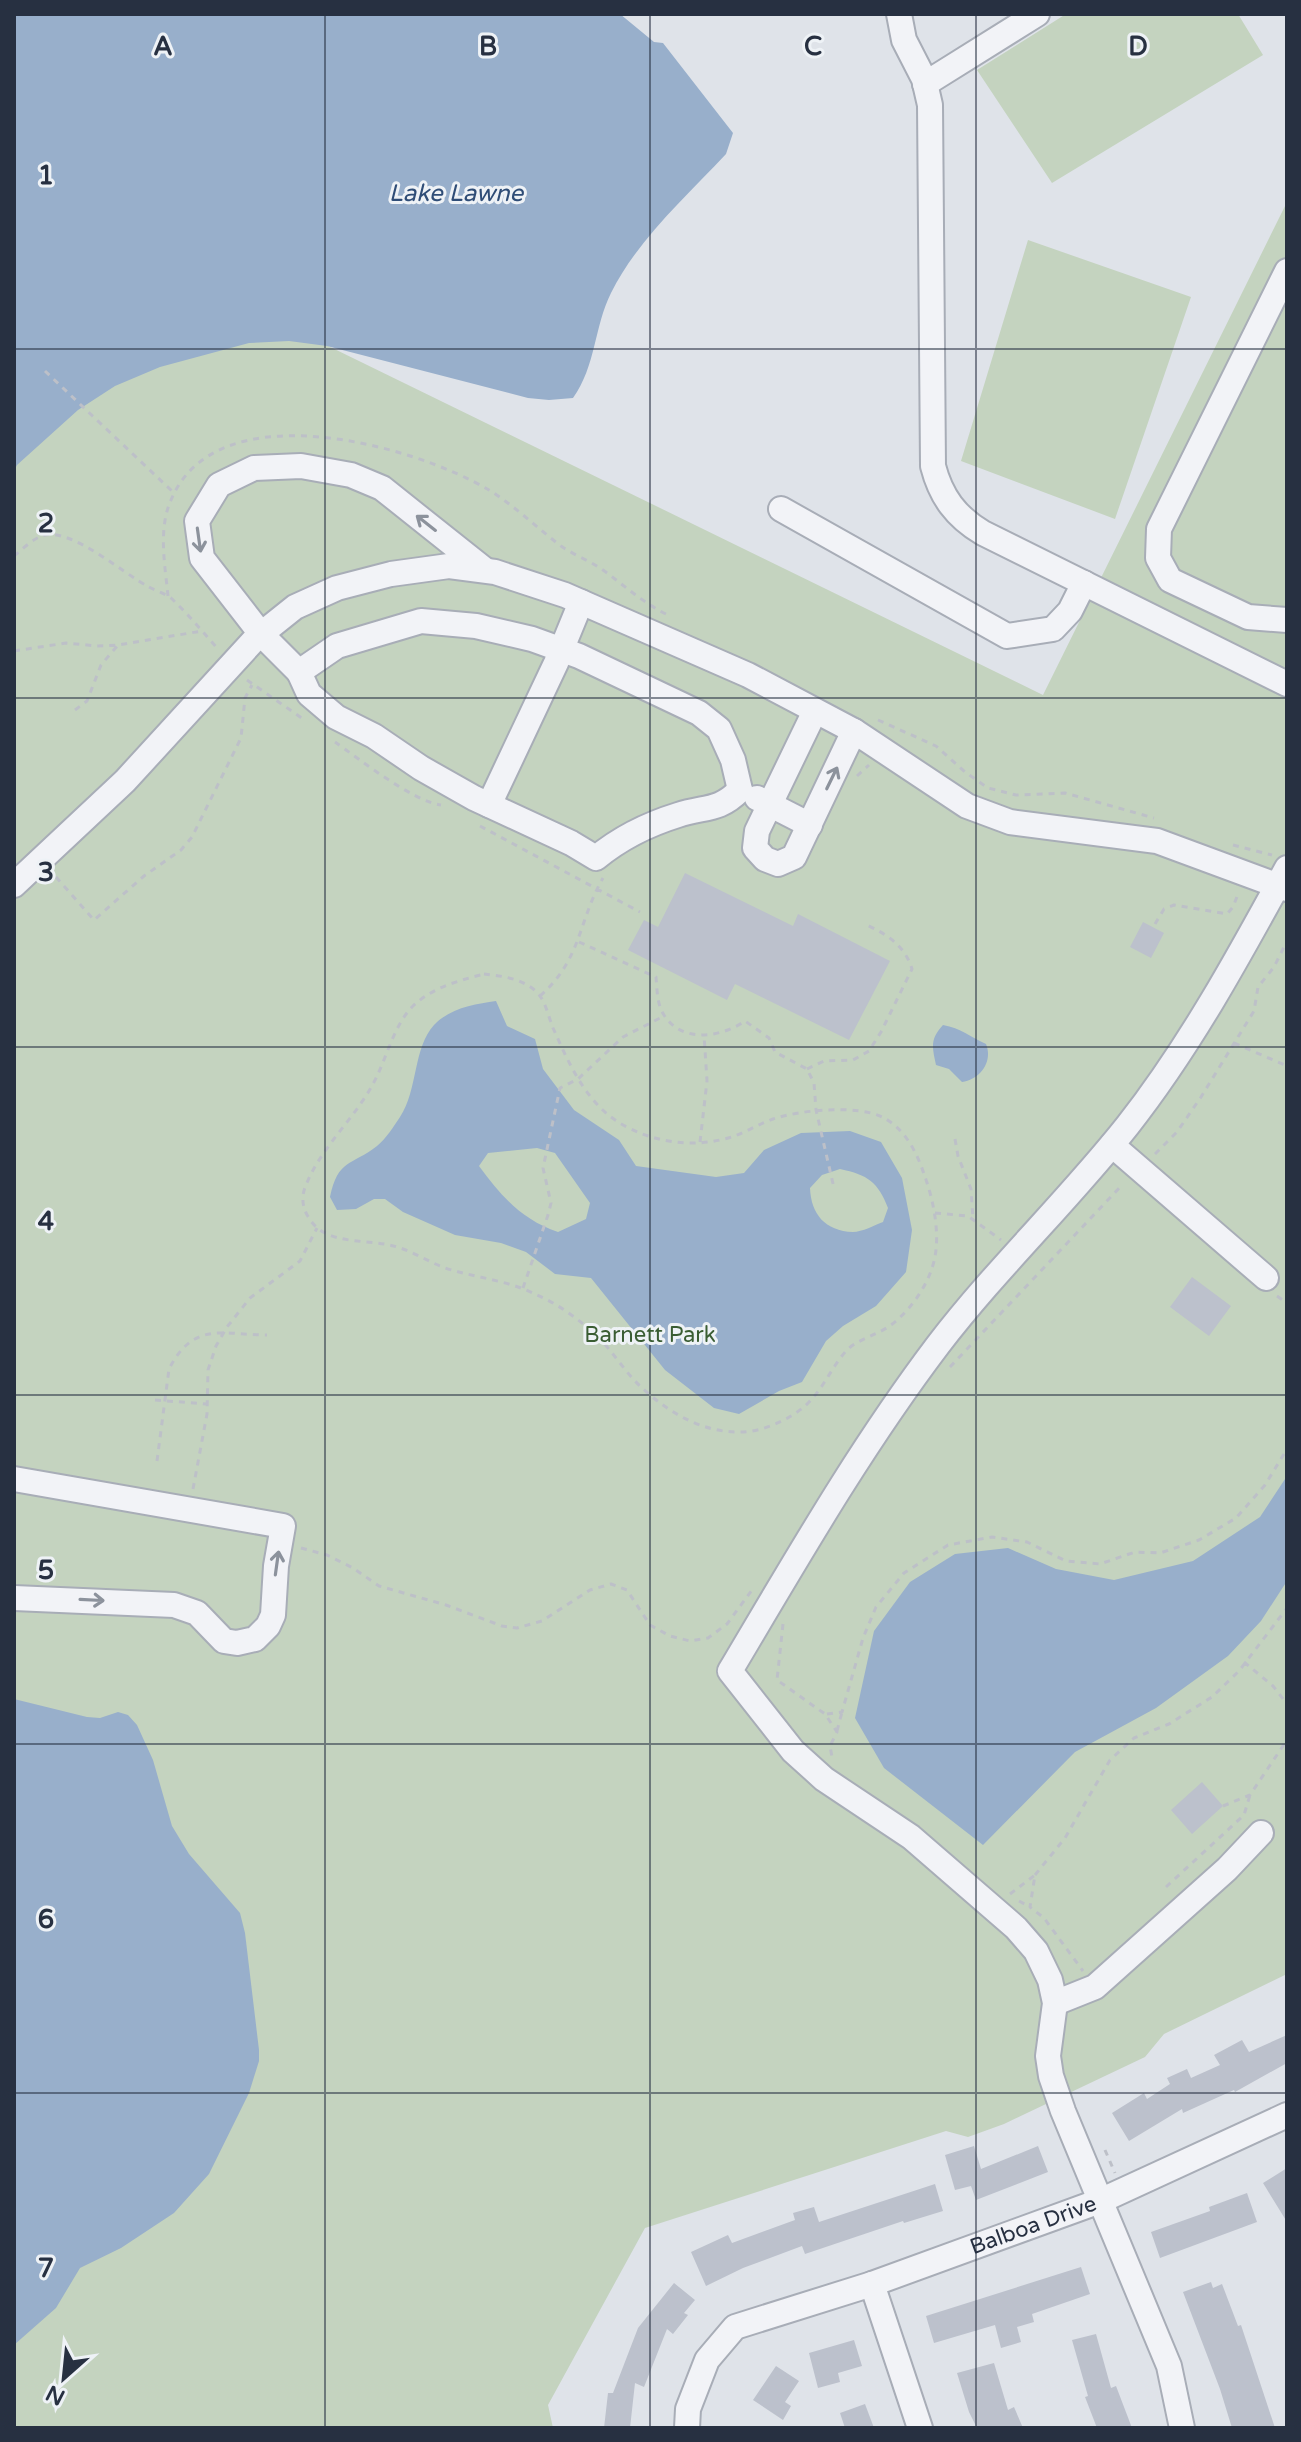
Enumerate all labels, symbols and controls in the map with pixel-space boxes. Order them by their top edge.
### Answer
text: A [153,31,173,62]
text: B [479,31,497,62]
text: C [804,31,822,62]
text: D [1128,31,1148,62]
text: 1 [38,160,54,191]
water label: Lake Lawne [389,179,525,208]
text: 2 [38,508,54,539]
one-way arrow [416,514,437,532]
one-way arrow [192,526,207,553]
one-way arrow [825,766,840,790]
text: 3 [38,857,54,888]
text: 4 [38,1206,54,1237]
park label: Barnett Park [584,1322,716,1348]
one-way arrow [270,1551,285,1576]
text: 5 [38,1555,54,1586]
one-way arrow [78,1592,105,1607]
text: 6 [38,1904,54,1935]
street label: Balboa Drive [966,2190,1100,2260]
text: 7 [38,2253,54,2284]
north arrow [24,2338,104,2418]
text: N [42,2379,69,2411]

